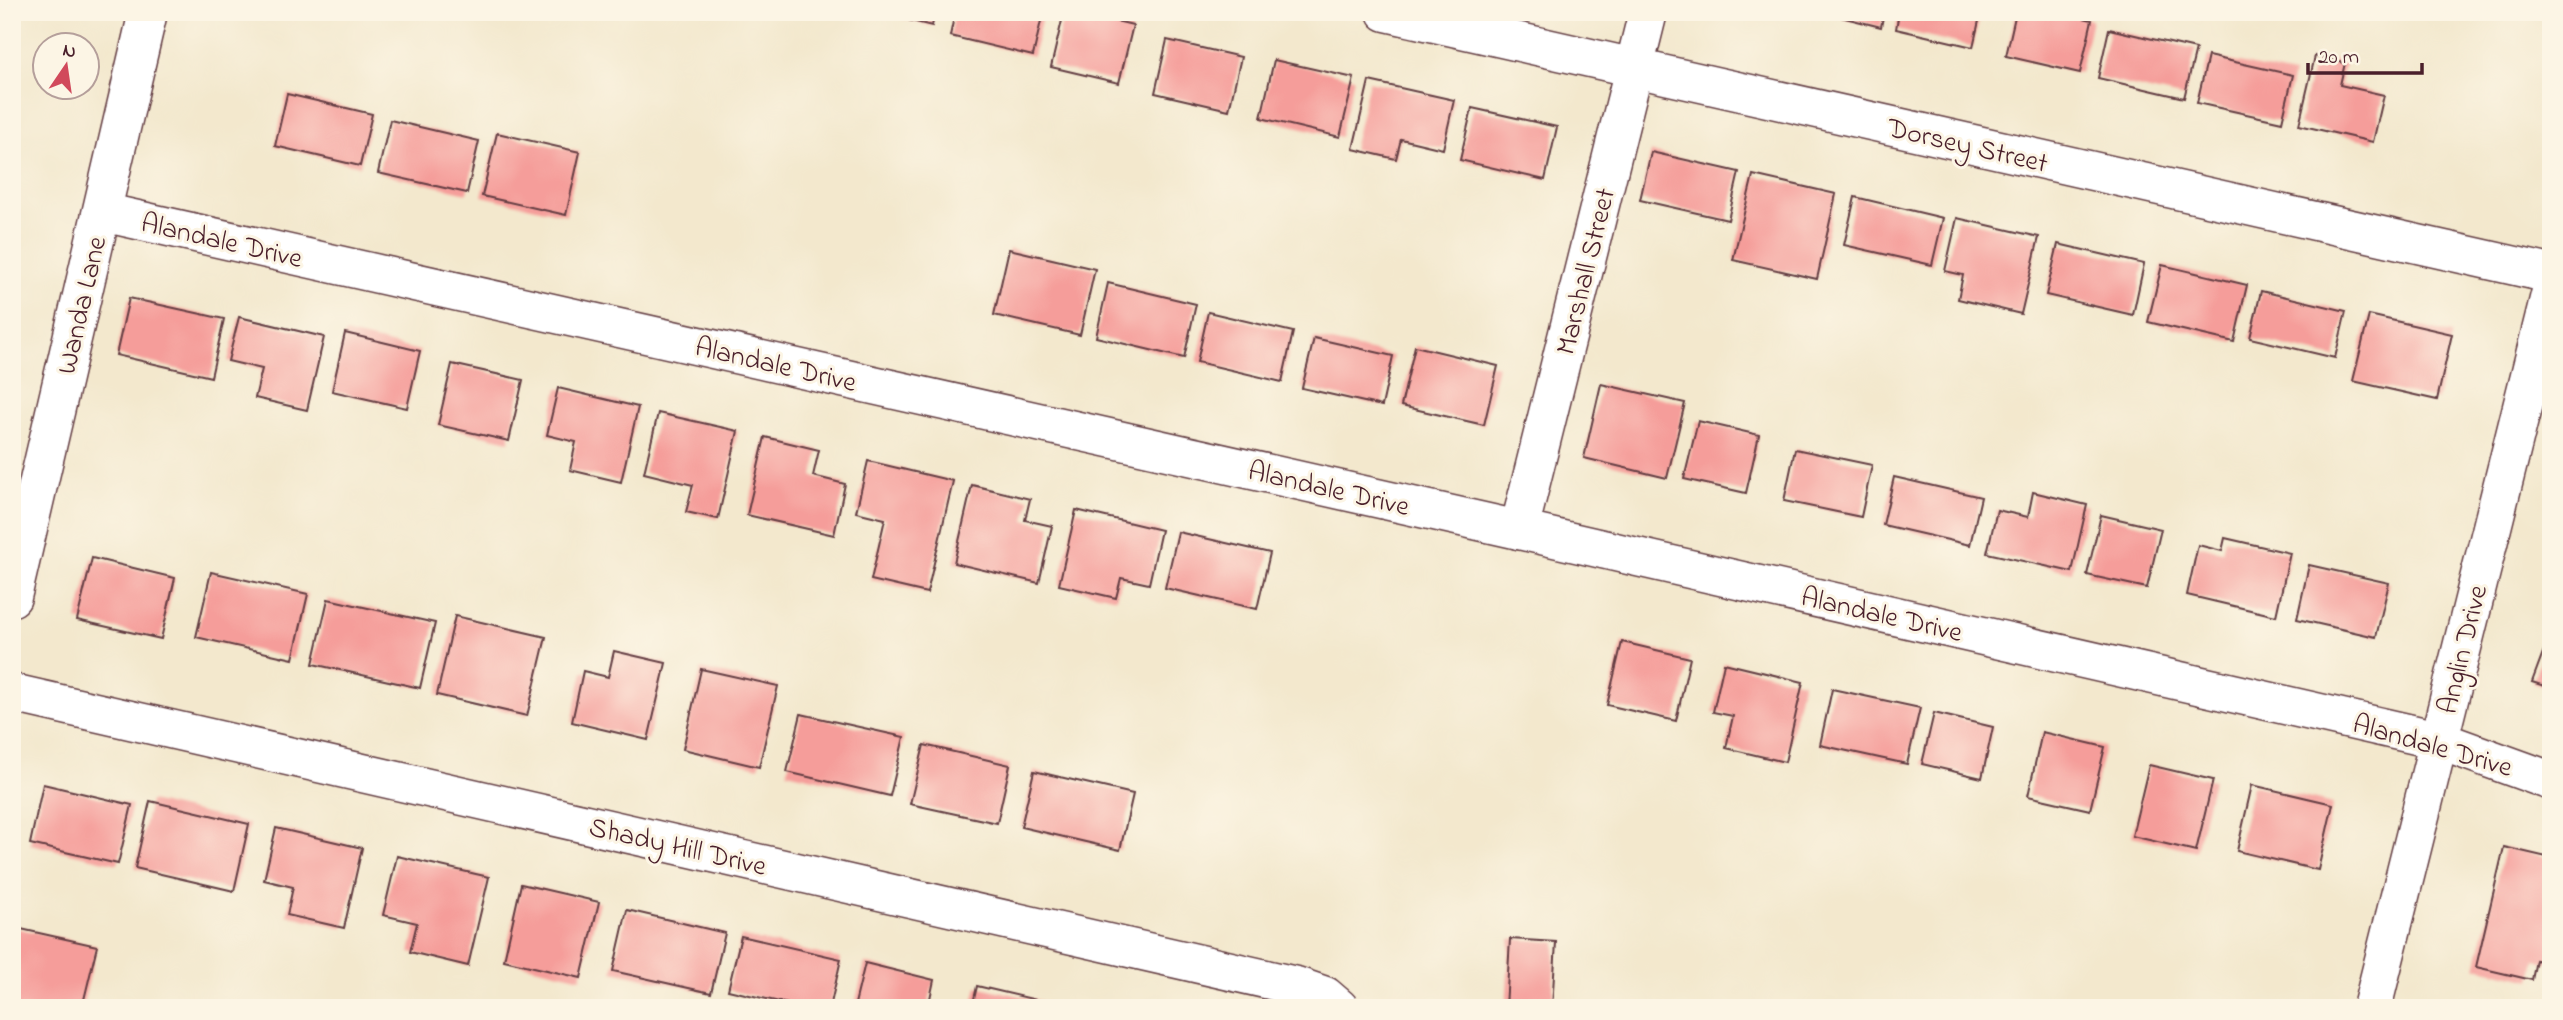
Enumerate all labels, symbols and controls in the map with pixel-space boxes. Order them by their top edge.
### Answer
north arrow [32,32,102,102]
scale bar [2308,32,2421,76]
text: N [60,37,79,67]
text: 20 m [2318,43,2359,73]
street label: Dorsey Street [1882,109,2052,186]
street label: Marshall Street [1547,184,1628,359]
street label: Alandale Drive [136,204,306,281]
street label: Wanda Lane [48,232,119,379]
street label: Alandale Drive [690,328,860,405]
street label: Alandale Drive [1243,452,1413,529]
street label: Alandale Drive [1796,578,1966,655]
street label: Anglin Drive [2429,581,2500,719]
street label: Alandale Drive [2347,705,2517,790]
street label: Shady Hill Drive [584,808,770,889]

